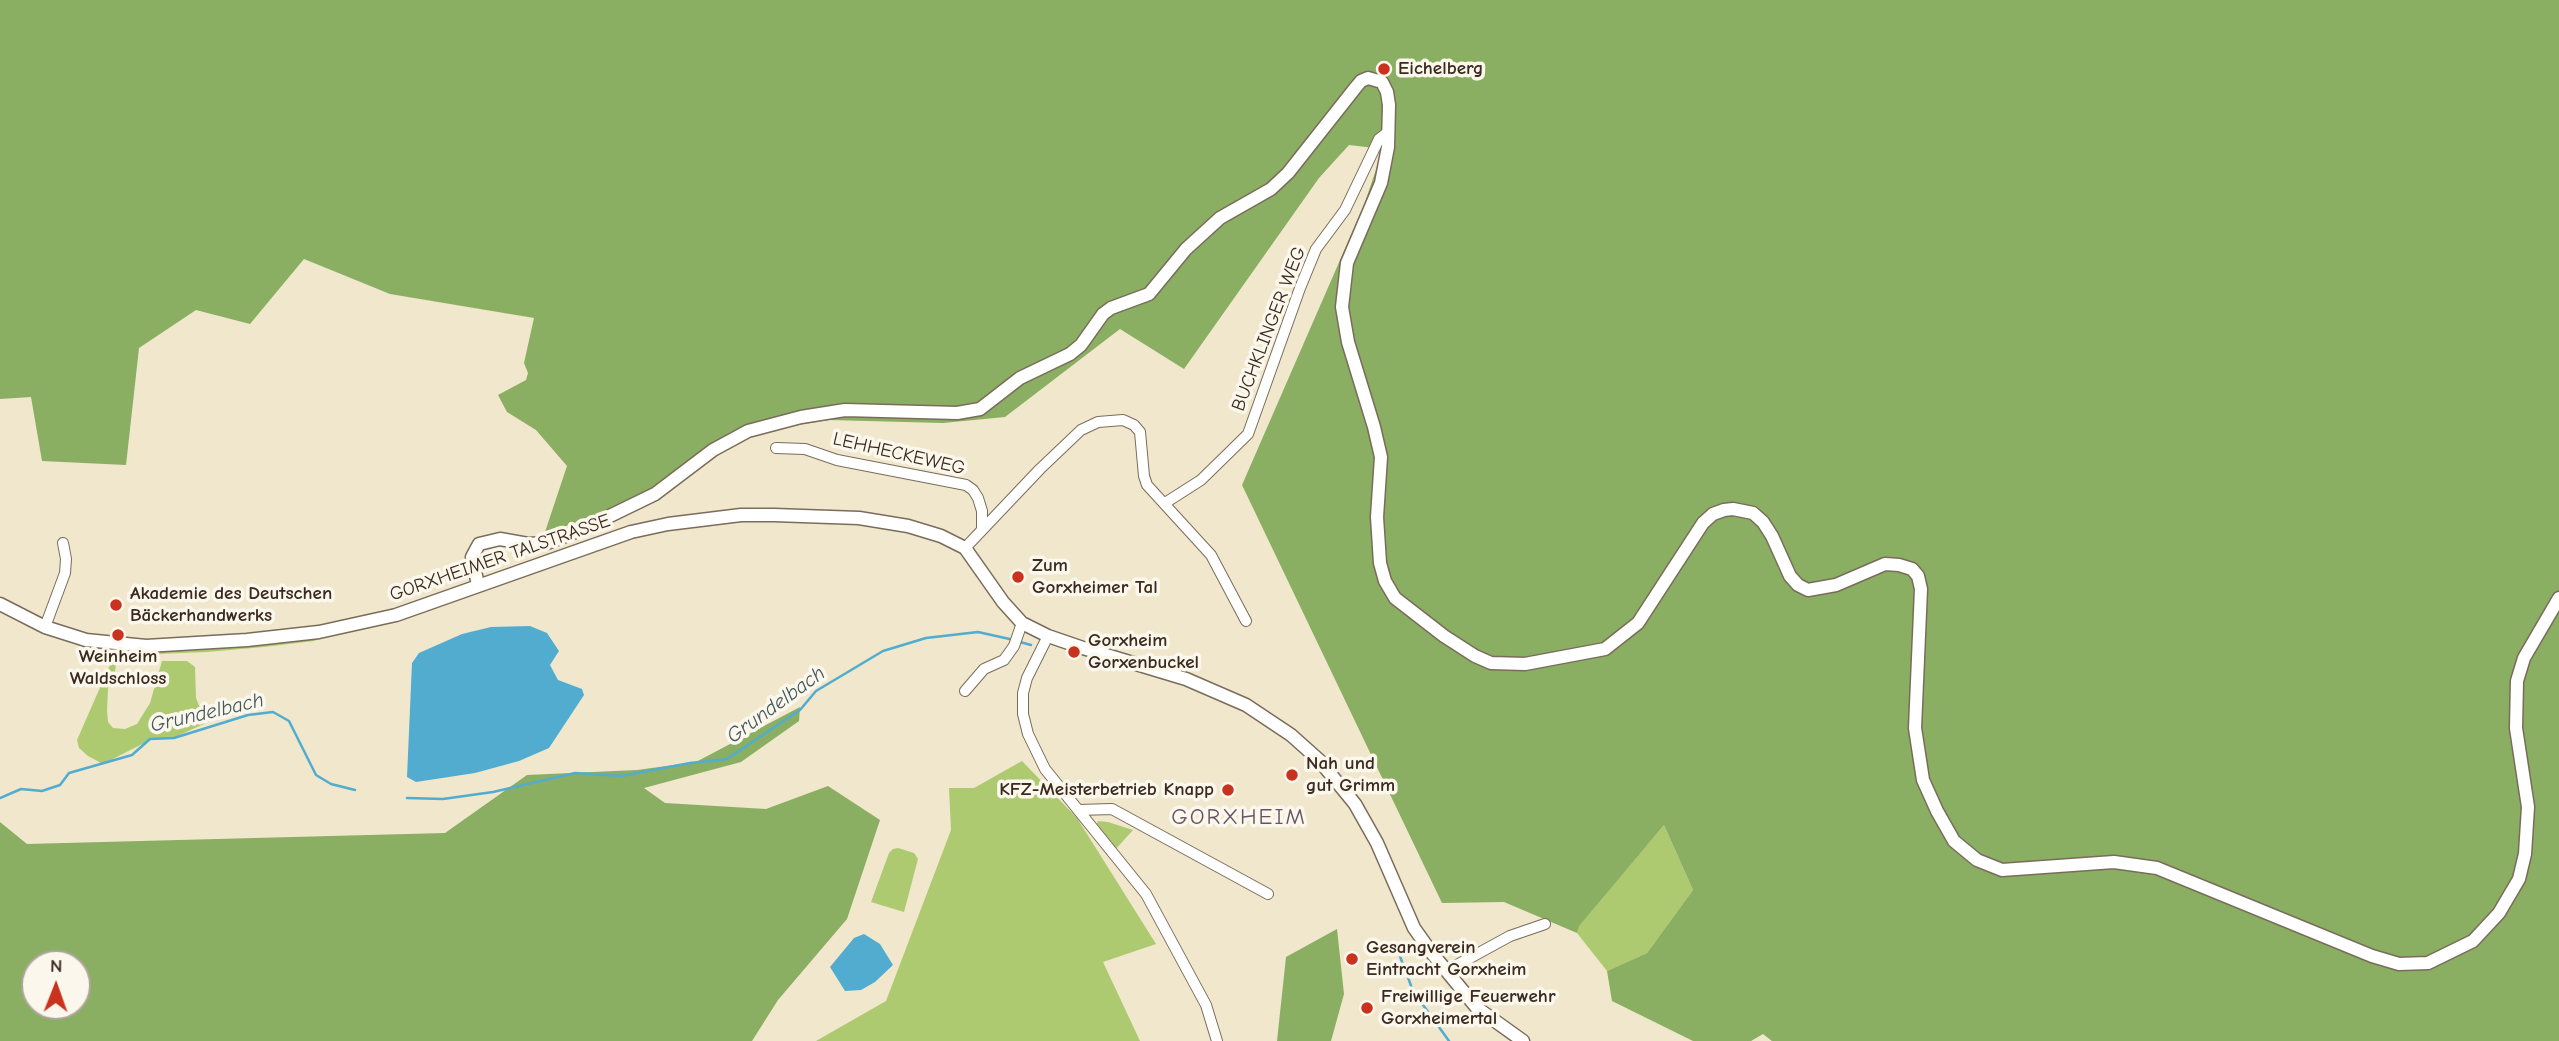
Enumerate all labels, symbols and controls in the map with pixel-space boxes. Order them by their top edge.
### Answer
place label: Eichelberg [1398,58,1483,80]
marker: Eichelberg [1376,61,1392,77]
street label: BUCHKLINGER WEG [1227,243,1311,415]
street label: LEHHECKEWEG [831,428,967,480]
street label: GORXHEIMER TALSTRASSE [387,509,613,607]
place label: Zum Gorxheimer Tal [1032,555,1158,599]
marker: Zum Gorxheimer Tal [1010,569,1026,585]
place label: Akademie des Deutschen Bäckerhandwerks [130,583,332,627]
marker: Akademie des Deutschen Bäckerhandwerks [108,597,124,613]
marker: Weinheim Waldschloss [110,627,126,643]
place label: Gorxheim Gorxenbuckel [1088,630,1199,674]
marker: Gorxheim Gorxenbuckel [1066,644,1082,660]
place label: Weinheim Waldschloss [70,646,166,690]
water label: Grundelbach [722,661,830,749]
water label: Grundelbach [148,688,266,738]
place label: Nah und gut Grimm [1306,753,1395,797]
marker: Nah und gut Grimm [1284,767,1300,783]
place label: KFZ-Meisterbetrieb Knapp [999,779,1214,801]
marker: KFZ-Meisterbetrieb Knapp [1220,782,1236,798]
district label: GORXHEIM [1172,803,1306,831]
place label: Gesangverein Eintracht Gorxheim [1366,937,1526,981]
north arrow [21,950,91,1020]
marker: Gesangverein Eintracht Gorxheim [1344,951,1360,967]
text: N [50,955,63,977]
place label: Freiwillige Feuerwehr Gorxheimertal [1381,986,1556,1030]
marker: Freiwillige Feuerwehr Gorxheimertal [1359,1000,1375,1016]

